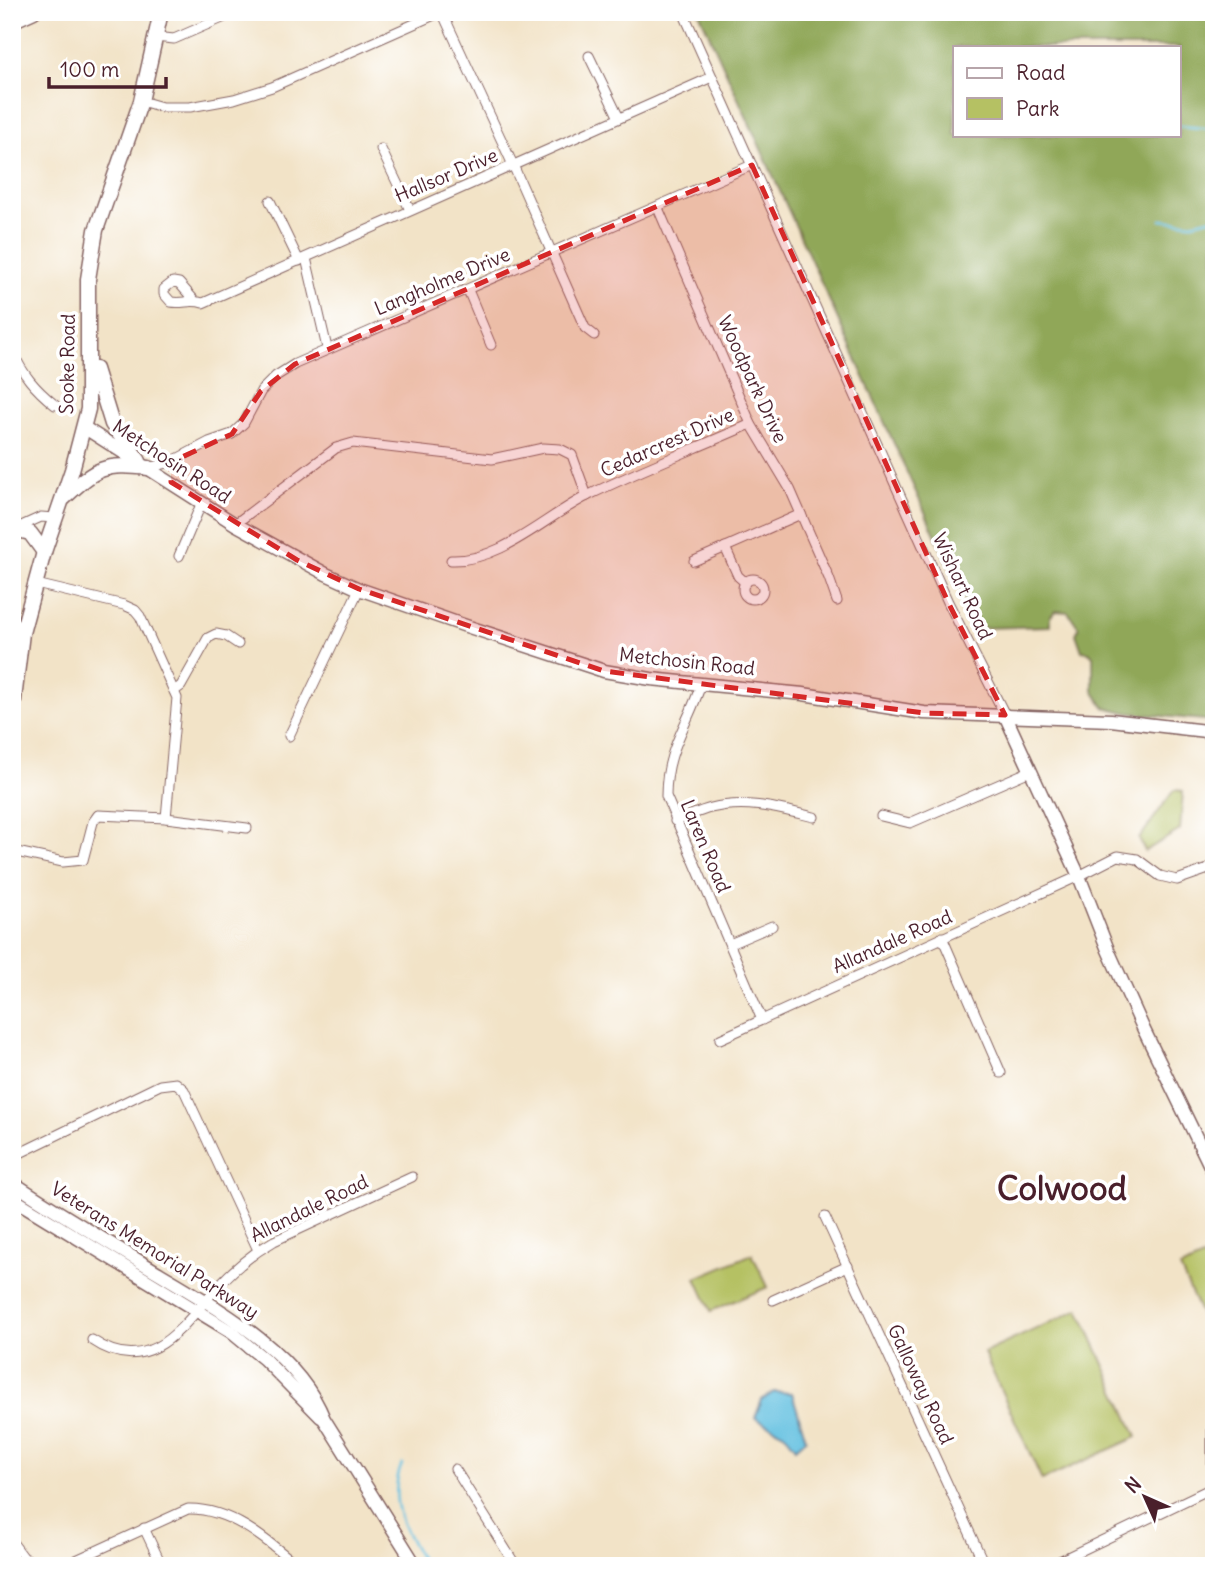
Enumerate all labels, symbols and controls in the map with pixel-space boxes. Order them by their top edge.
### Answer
scale bar [49,46,166,90]
legend [953,46,1180,136]
text: 100 m [60,56,119,83]
text: Road [1016,59,1065,86]
text: Park [1016,95,1059,122]
street label: Hallsor Drive [391,143,501,207]
street label: Langholme Drive [371,242,513,320]
street label: Woodpark Drive [713,312,793,446]
street label: Sooke Road [54,313,80,415]
street label: Cedarcrest Drive [597,402,737,482]
street label: Metchosin Road [108,414,236,508]
street label: Wishart Road [928,529,998,643]
street label: Metchosin Road [618,642,756,680]
street label: Laren Road [676,796,736,896]
street label: Allandale Road [829,904,955,978]
district label: Colwood [997,1167,1127,1209]
street label: Allandale Road [246,1169,372,1247]
street label: Veterans Memorial Parkway [47,1176,263,1324]
street label: Galloway Road [883,1320,959,1448]
north arrow [1110,1462,1180,1532]
text: N [1120,1472,1146,1498]

